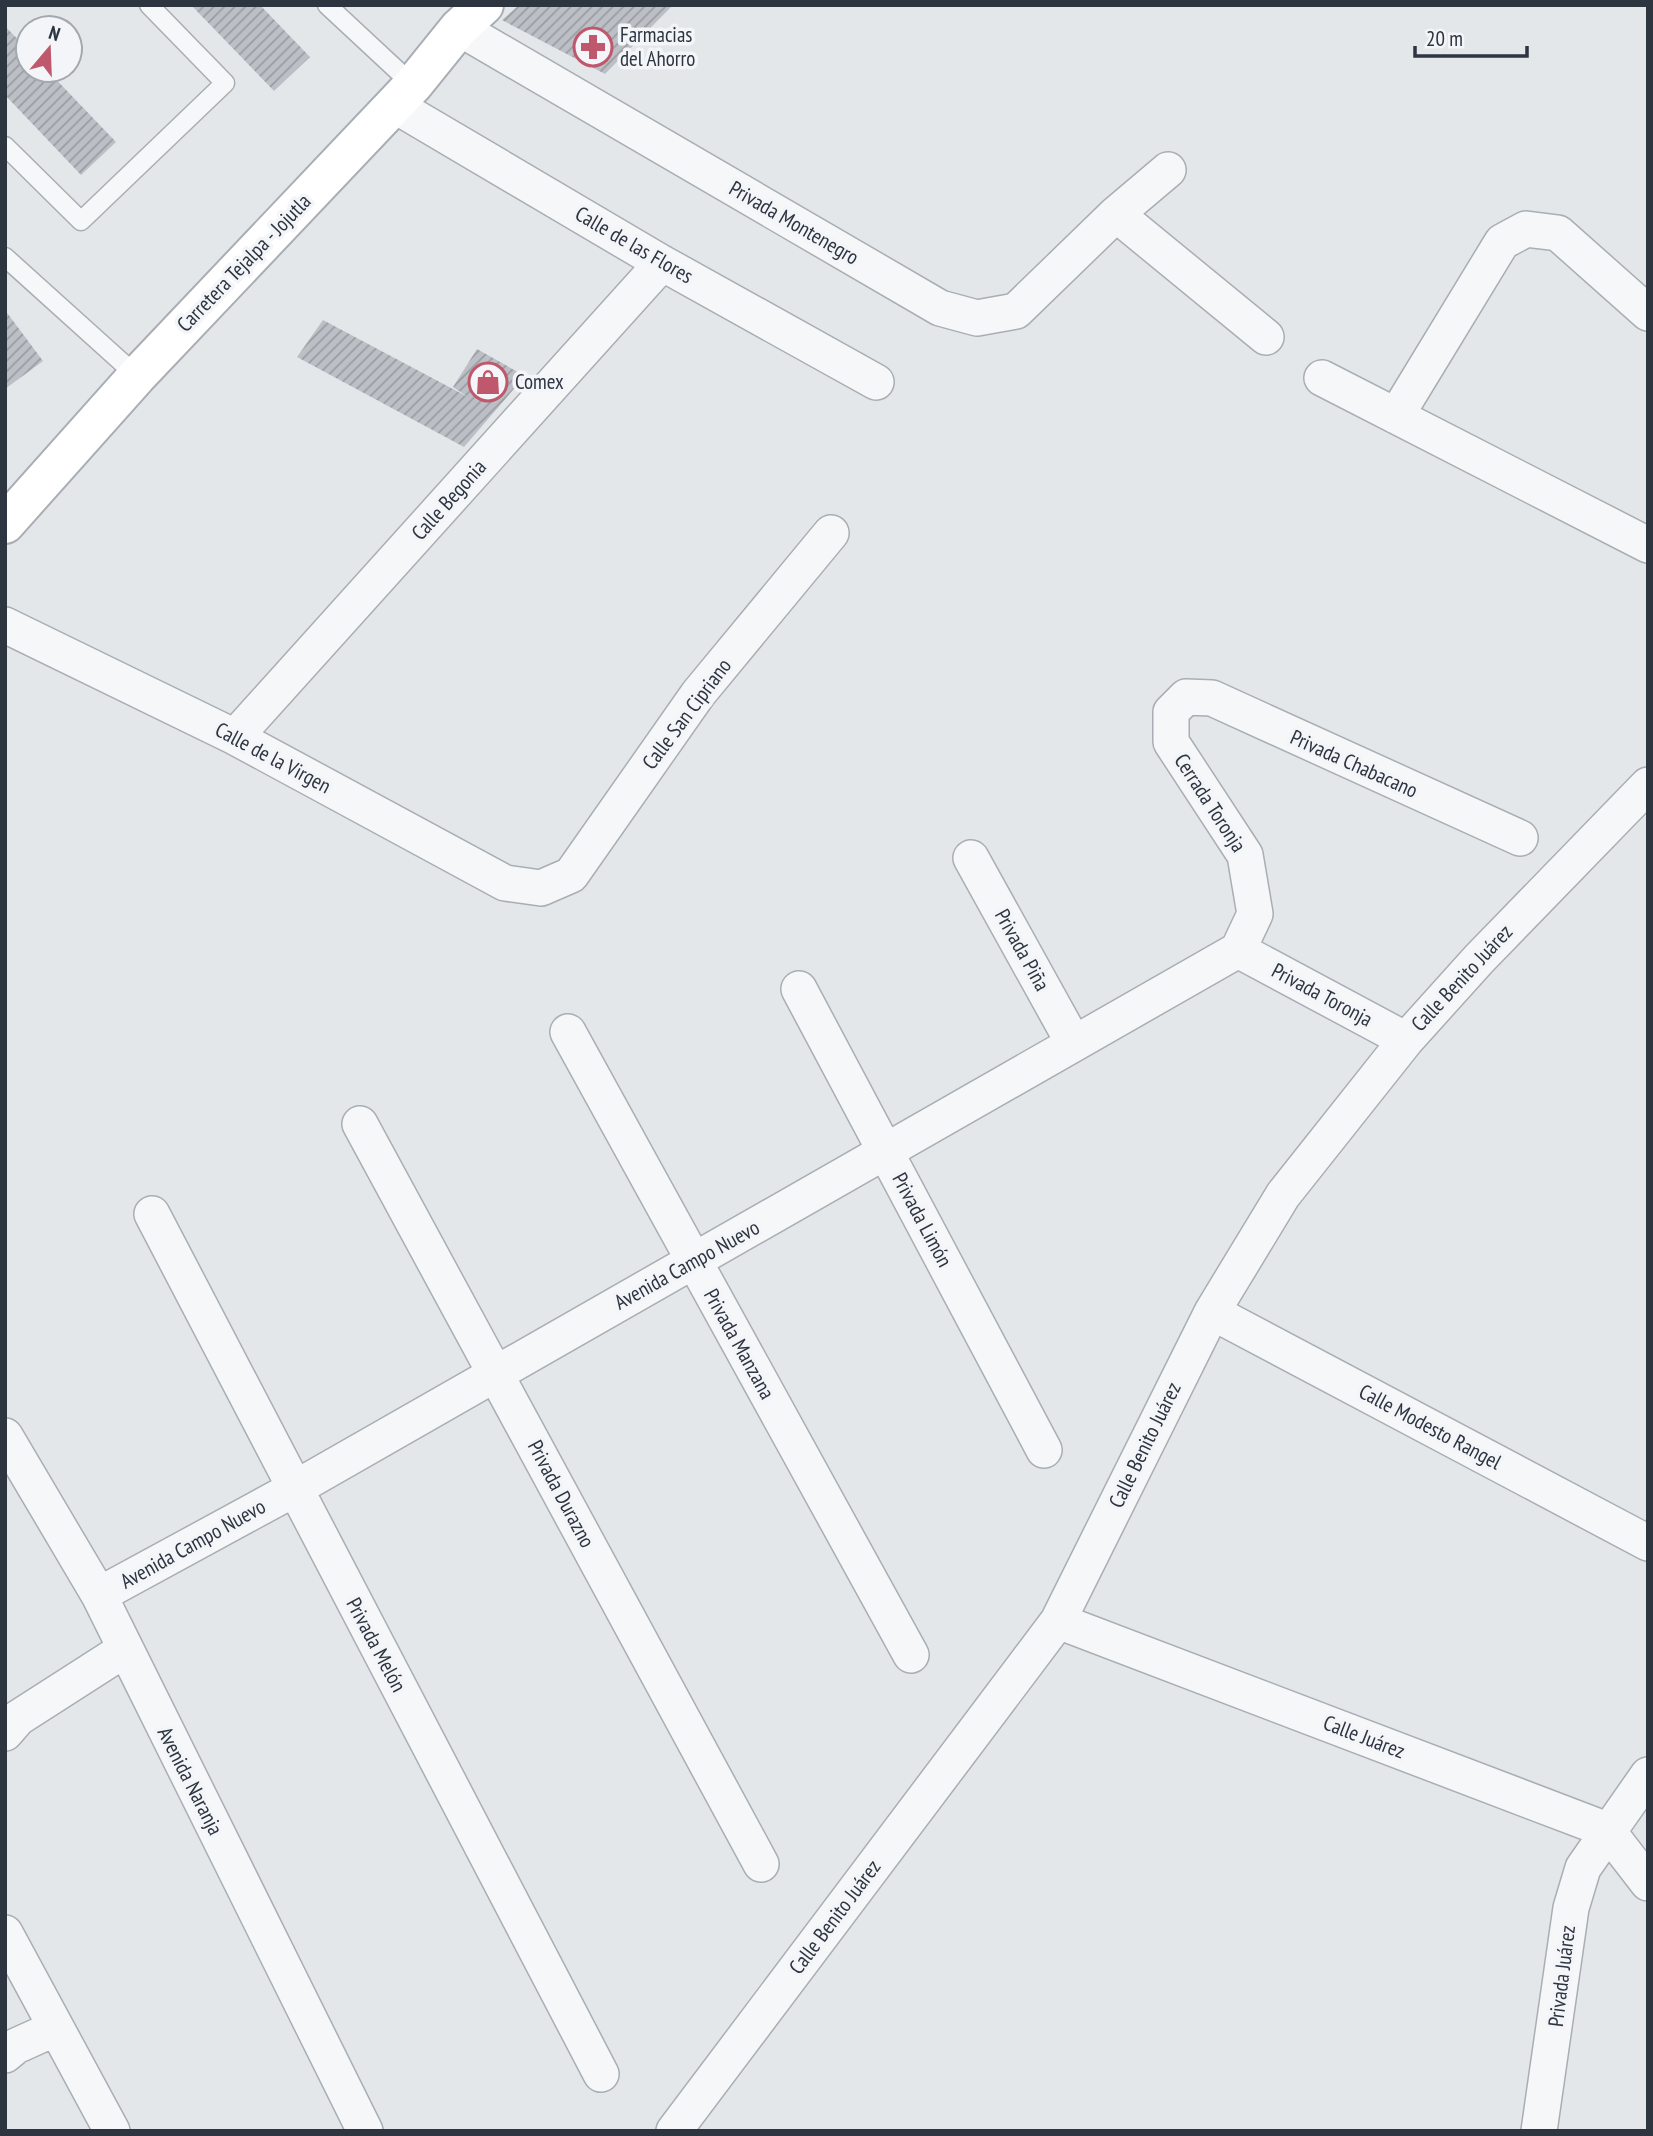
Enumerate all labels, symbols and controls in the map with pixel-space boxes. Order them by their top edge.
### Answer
north arrow [14,14,84,84]
scale bar [1415,14,1527,58]
text: N [46,20,63,46]
place label: Farmacias del Ahorro [620,21,695,72]
text: 20 m [1426,25,1463,52]
pharmacy icon: Farmacias del Ahorro [572,26,614,68]
street label: Privada Montenegro [725,175,864,271]
street label: Carretera Tejalpa - Jojutla [171,188,316,337]
street label: Calle de las Flores [570,200,698,289]
shop icon: Comex [467,361,509,403]
place label: Comex [515,368,564,395]
street label: Calle Begonia [405,454,492,546]
street label: Calle San Cipriano [636,653,737,775]
street label: Calle de la Virgen [211,716,336,799]
street label: Privada Chabacano [1286,723,1422,804]
street label: Cerrada Toronja [1169,748,1252,857]
street label: Privada Piña [989,904,1056,995]
street label: Calle Benito Juárez [1405,919,1518,1037]
street label: Privada Toronja [1267,957,1377,1032]
street label: Privada Limón [886,1168,959,1272]
street label: Avenida Campo Nuevo [609,1214,764,1316]
street label: Privada Manzana [698,1284,781,1404]
street label: Calle Benito Juárez [1102,1378,1187,1512]
street label: Calle Modesto Rangel [1354,1378,1506,1475]
street label: Privada Durazno [522,1435,601,1552]
street label: Avenida Campo Nuevo [115,1493,270,1595]
street label: Privada Melón [340,1593,413,1697]
street label: Calle Juárez [1320,1709,1409,1764]
street label: Avenida Naranja [152,1722,229,1839]
street label: Calle Benito Juárez [783,1854,886,1979]
street label: Privada Juárez [1542,1924,1581,2028]

